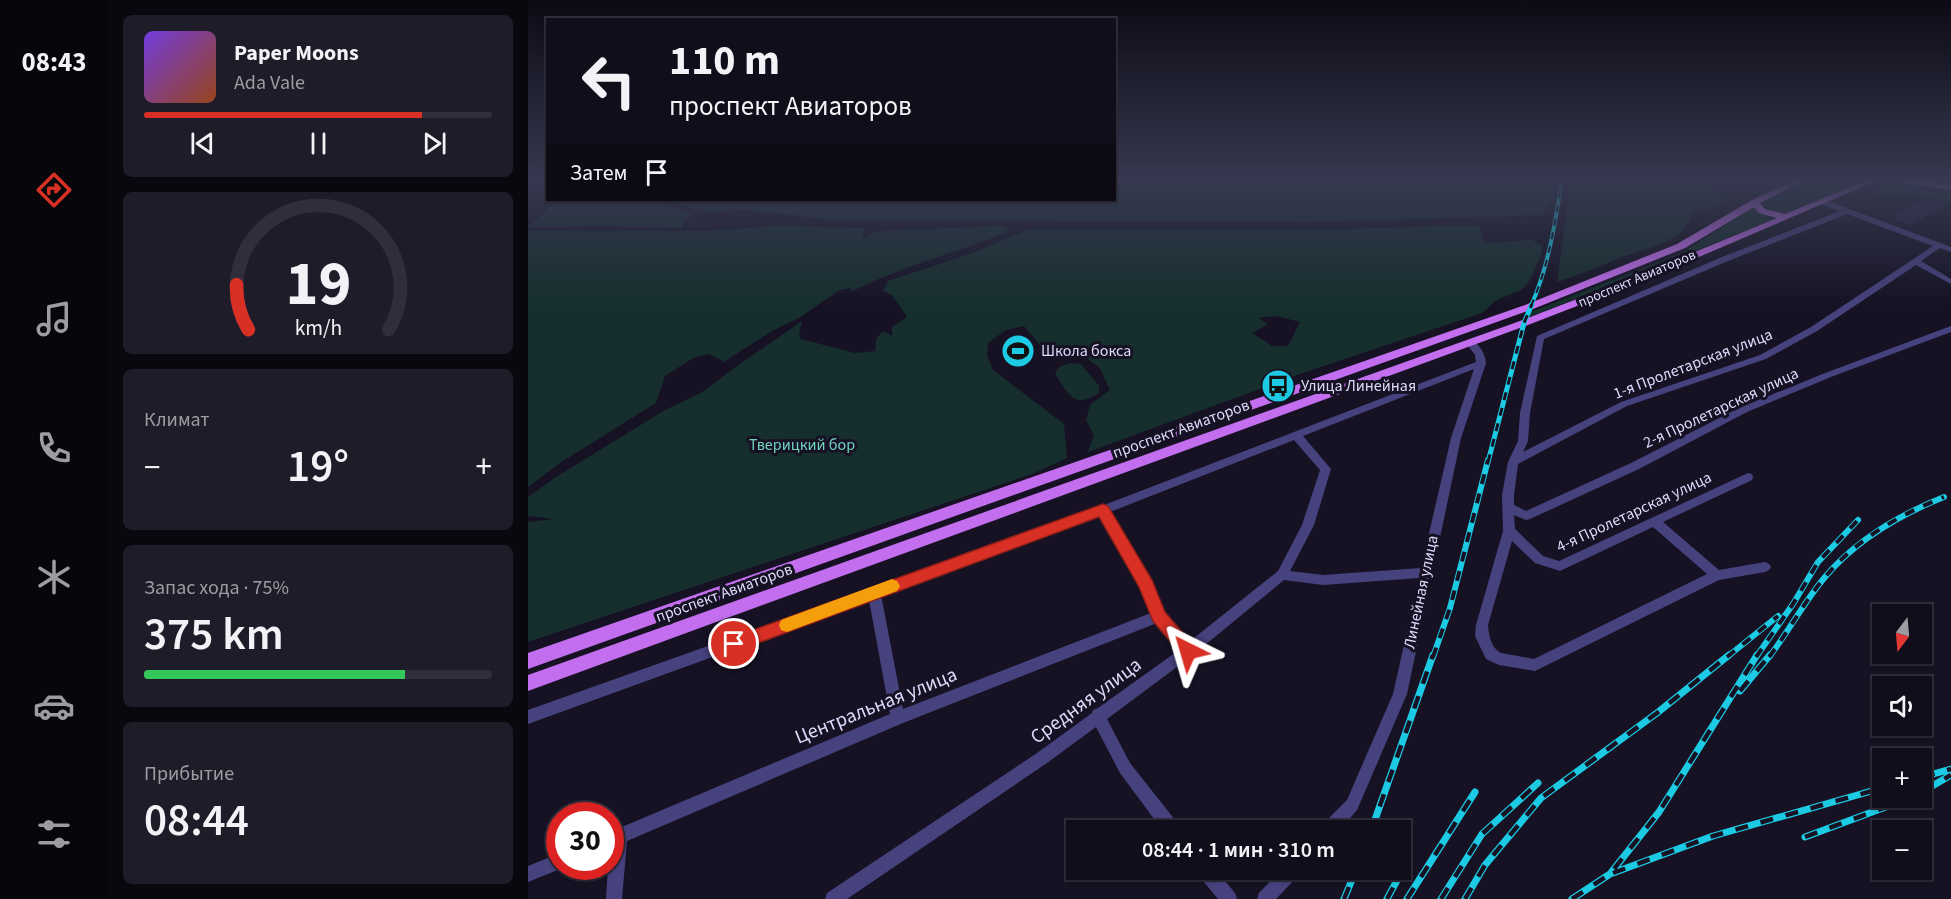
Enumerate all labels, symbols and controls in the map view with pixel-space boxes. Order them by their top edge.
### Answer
text: 110 m [669,31,780,91]
text: Paper Moons [234,37,359,69]
icon: left [570,42,648,120]
text: 08:43 [21,43,87,82]
text: Ada Vale [234,69,305,97]
text: проспект Авиаторов [669,87,912,126]
icon: previous [186,127,219,160]
icon: pause [302,127,335,160]
icon: next [418,127,451,160]
icon: arrive [640,156,673,189]
text: Затем [570,157,628,189]
icon: directions [33,169,75,211]
text: 19 [285,240,351,329]
street label: проспект Авиаторов [1575,245,1699,313]
icon: music [33,298,75,340]
text: km/h [294,313,342,344]
street label: 1-я Пролетарская улица [1610,323,1776,405]
sports icon: Школа бокса [1000,333,1036,369]
place label: Школа бокса [1041,340,1131,362]
street label: 2-я Пролетарская улица [1640,362,1802,454]
bus stop icon: Улица Линейная [1260,368,1296,404]
place label: Улица Линейная [1301,375,1416,397]
street label: проспект Авиаторов [1110,394,1252,464]
text: Климат [144,406,210,434]
icon: phone [33,427,75,469]
park label: Тверицкий бор [749,434,855,456]
text: 19° [287,435,349,499]
text: − [144,444,160,491]
text: + [476,444,492,491]
street label: 4-я Пролетарская улица [1553,466,1715,558]
street label: Линейная улица [1398,533,1444,651]
icon: climate [33,556,75,598]
street label: проспект Авиаторов [653,558,795,628]
text: Запас хода · 75% [144,574,289,602]
text: 375 km [144,603,284,667]
north arrow [1872,604,1932,664]
map controls [1872,604,1932,880]
pin [708,618,759,669]
position arrow [1156,619,1220,683]
icon: arrive [717,627,750,660]
street label: Средняя улица [1025,651,1147,751]
street label: Центральная улица [791,661,961,751]
button: sound [1872,676,1932,736]
icon: car [33,685,75,727]
button: + [1872,748,1932,808]
text: Прибытие [144,760,234,788]
text: 08:44 [144,789,249,853]
speed limit sign: 30 [546,802,624,880]
icon: filters [33,813,75,855]
button: − [1872,820,1932,880]
text: 08:44 · 1 мин · 310 m [1142,834,1335,866]

